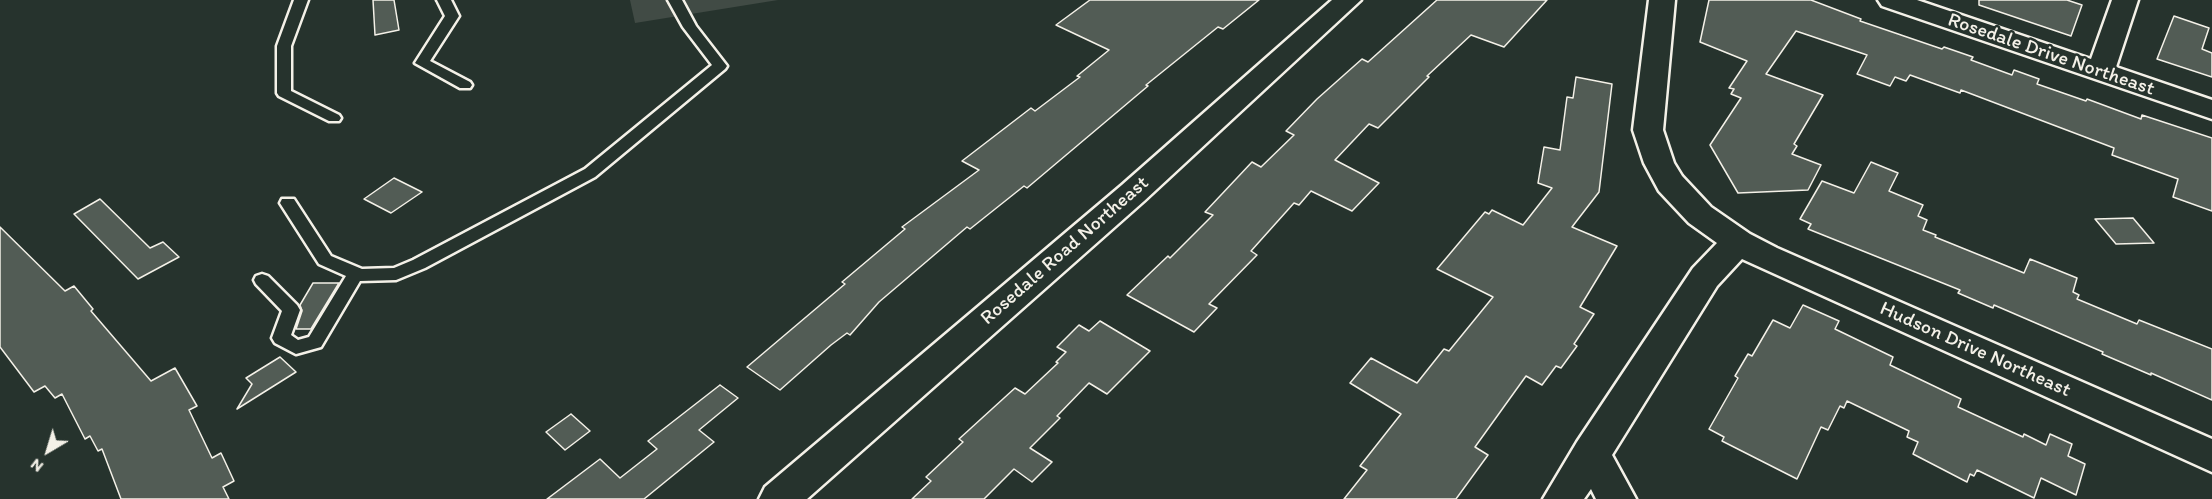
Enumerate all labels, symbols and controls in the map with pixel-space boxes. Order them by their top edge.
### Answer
street label: Rosedale Drive Northeast [1945,8,2157,102]
street label: Rosedale Road Northeast [976,171,1154,331]
street label: Hudson Drive Northeast [1876,297,2074,403]
north arrow [18,421,78,481]
text: N [27,455,47,476]

